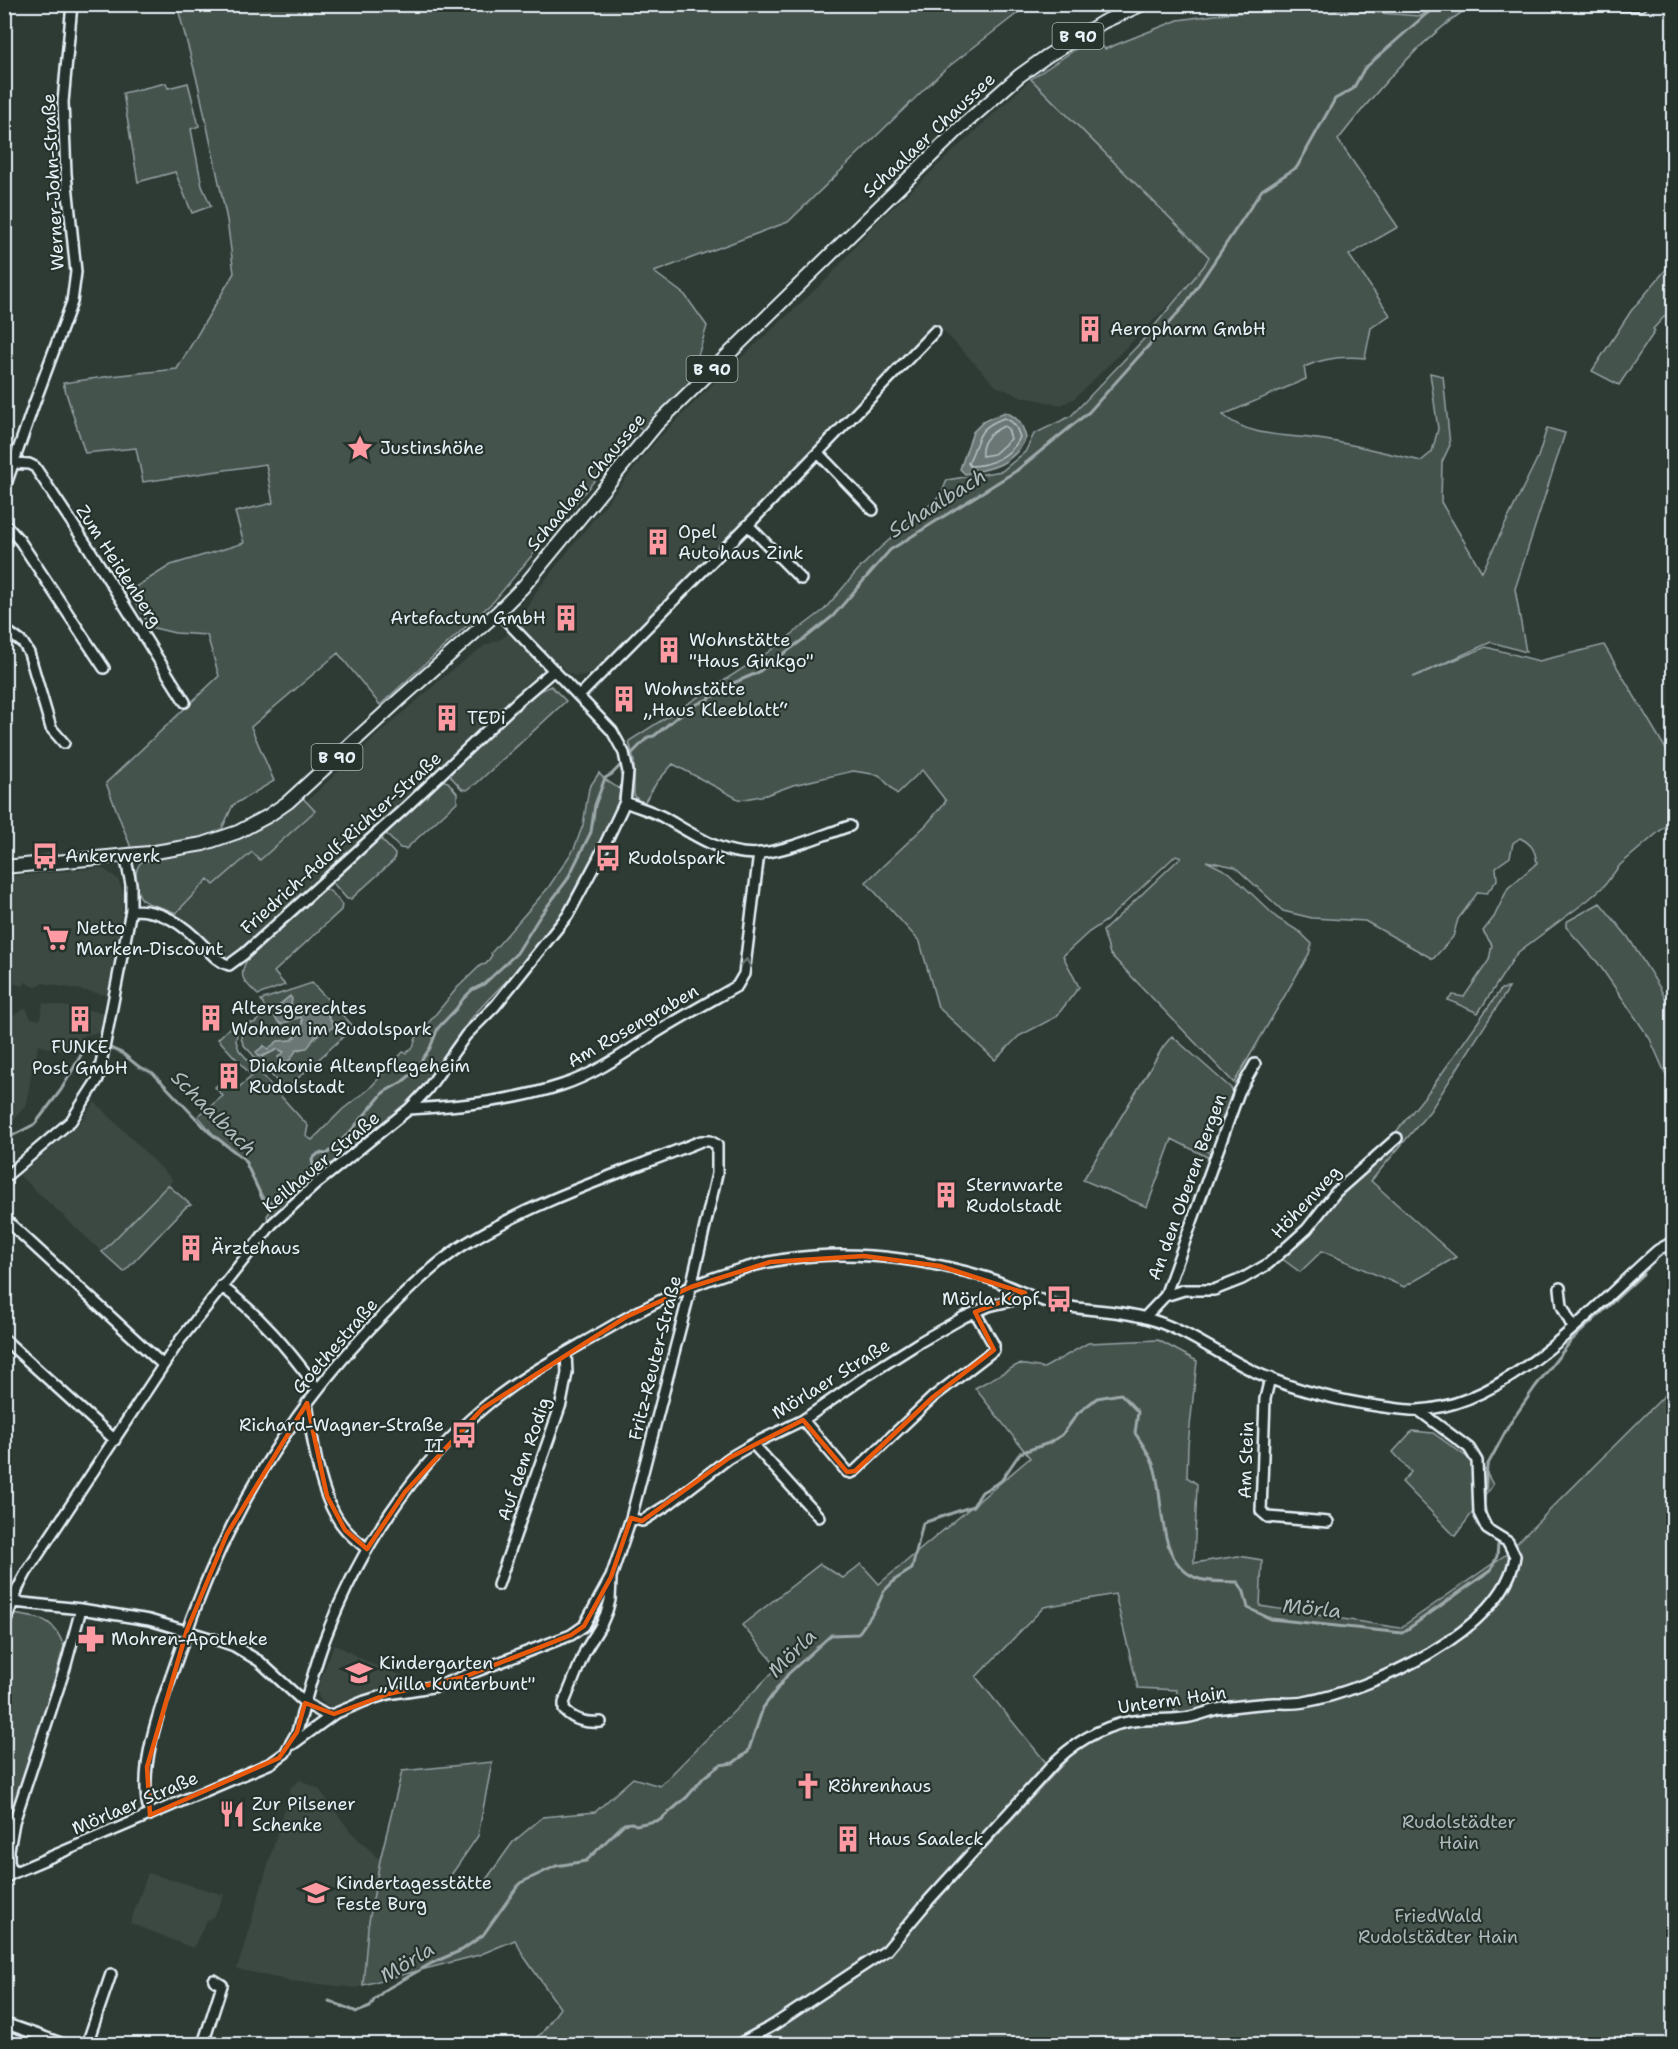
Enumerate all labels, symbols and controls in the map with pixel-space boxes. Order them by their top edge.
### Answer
road number: B 90 [1052,23,1104,49]
street label: Schaalaer Chaussee [858,67,1000,203]
street label: Werner-John-Straße [36,93,70,271]
building icon: Aeropharm GmbH [1075,314,1105,344]
place label: Aeropharm GmbH [1110,317,1266,341]
road number: B 90 [686,356,738,382]
street label: Schaalaer Chaussee [521,408,651,556]
place icon: Justinshöhe [345,433,375,463]
place label: Justinshöhe [380,436,484,460]
water label: Schaalbach [883,463,991,543]
street label: Zum Heidenberg [70,500,168,632]
place label: Opel Autohaus Zink [678,520,804,565]
building icon: Opel Autohaus Zink [643,527,673,557]
building icon: Artefactum GmbH [551,603,581,633]
place label: Artefactum GmbH [390,606,546,630]
place label: Wohnstätte "Haus Ginkgo" [689,628,814,673]
building icon: Wohnstätte "Haus Ginkgo" [654,635,684,665]
place label: Wohnstätte „Haus Kleeblatt“ [643,677,788,722]
building icon: Wohnstätte „Haus Kleeblatt“ [609,684,639,714]
building icon: TEDi [432,703,462,733]
place label: TEDi [467,706,506,730]
road number: B 90 [312,744,362,770]
street label: Friedrich-Adolf-Richter-Straße [235,746,447,940]
bus stop icon: Ankerwerk [30,841,60,871]
bus stop icon: Rudolspark [593,843,623,873]
place label: Ankerwerk [65,844,160,868]
place label: Rudolspark [628,846,726,870]
place label: Netto Marken-Discount [76,916,224,961]
supermarket icon: Netto Marken-Discount [41,923,71,953]
one-way arrow [739,958,751,967]
street label: Am Rosengraben [563,979,703,1073]
place label: Altersgerechtes Wohnen im Rudolspark [231,996,432,1041]
building icon: Altersgerechtes Wohnen im Rudolspark [196,1003,226,1033]
building icon: FUNKE Post GmbH [65,1004,95,1034]
place label: FUNKE Post GmbH [32,1035,128,1080]
place label: Diakonie Altenpflegeheim Rudolstadt [249,1054,470,1099]
building icon: Diakonie Altenpflegeheim Rudolstadt [214,1061,244,1091]
water label: Schaalbach [166,1065,262,1161]
street label: An den Oberen Bergen [1142,1091,1232,1283]
street label: Keilhauer Straße [257,1106,385,1218]
street label: Höhenweg [1266,1160,1346,1244]
place label: Sternwarte Rudolstadt [966,1173,1063,1218]
building icon: Sternwarte Rudolstadt [931,1180,961,1210]
building icon: Ärztehaus [176,1233,206,1263]
place label: Ärztehaus [211,1236,300,1260]
street label: Fritz-Reuter-Straße [623,1273,687,1443]
bus stop icon: Mörla Kopf [1044,1284,1074,1314]
place label: Mörla Kopf [942,1287,1039,1311]
street label: Goethestraße [287,1293,383,1399]
street label: Mörlaer Straße [767,1333,895,1425]
street label: Auf dem Rodig [492,1394,556,1524]
place label: Richard-Wagner-Straße II [239,1413,444,1458]
bus stop icon: Richard-Wagner-Straße II [449,1420,479,1450]
street label: Am Stein [1233,1421,1259,1499]
water label: Mörla [1281,1592,1343,1624]
water label: Mörla [762,1623,822,1683]
pharmacy icon: Mohren-Apotheke [76,1624,106,1654]
place label: Mohren-Apotheke [111,1627,268,1651]
place label: Kindergarten ,,Villa Kunterbunt" [379,1651,536,1696]
school or university icon: Kindergarten ,,Villa Kunterbunt" [344,1658,374,1688]
street label: Unterm Hain [1116,1681,1228,1719]
street label: Mörlaer Straße [68,1766,202,1840]
church icon: Röhrenhaus [793,1771,823,1801]
place label: Röhrenhaus [828,1774,931,1798]
place label: Zur Pilsener Schenke [252,1792,356,1837]
restaurant icon: Zur Pilsener Schenke [217,1799,247,1829]
park label: Rudolstädter Hain [1402,1810,1516,1855]
building icon: Haus Saaleck [833,1824,863,1854]
place label: Haus Saaleck [868,1827,984,1851]
place label: Kindertagesstätte Feste Burg [336,1871,492,1916]
school or university icon: Kindertagesstätte Feste Burg [301,1878,331,1908]
park label: FriedWald Rudolstädter Hain [1358,1904,1518,1949]
water label: Mörla [375,1936,439,1988]

